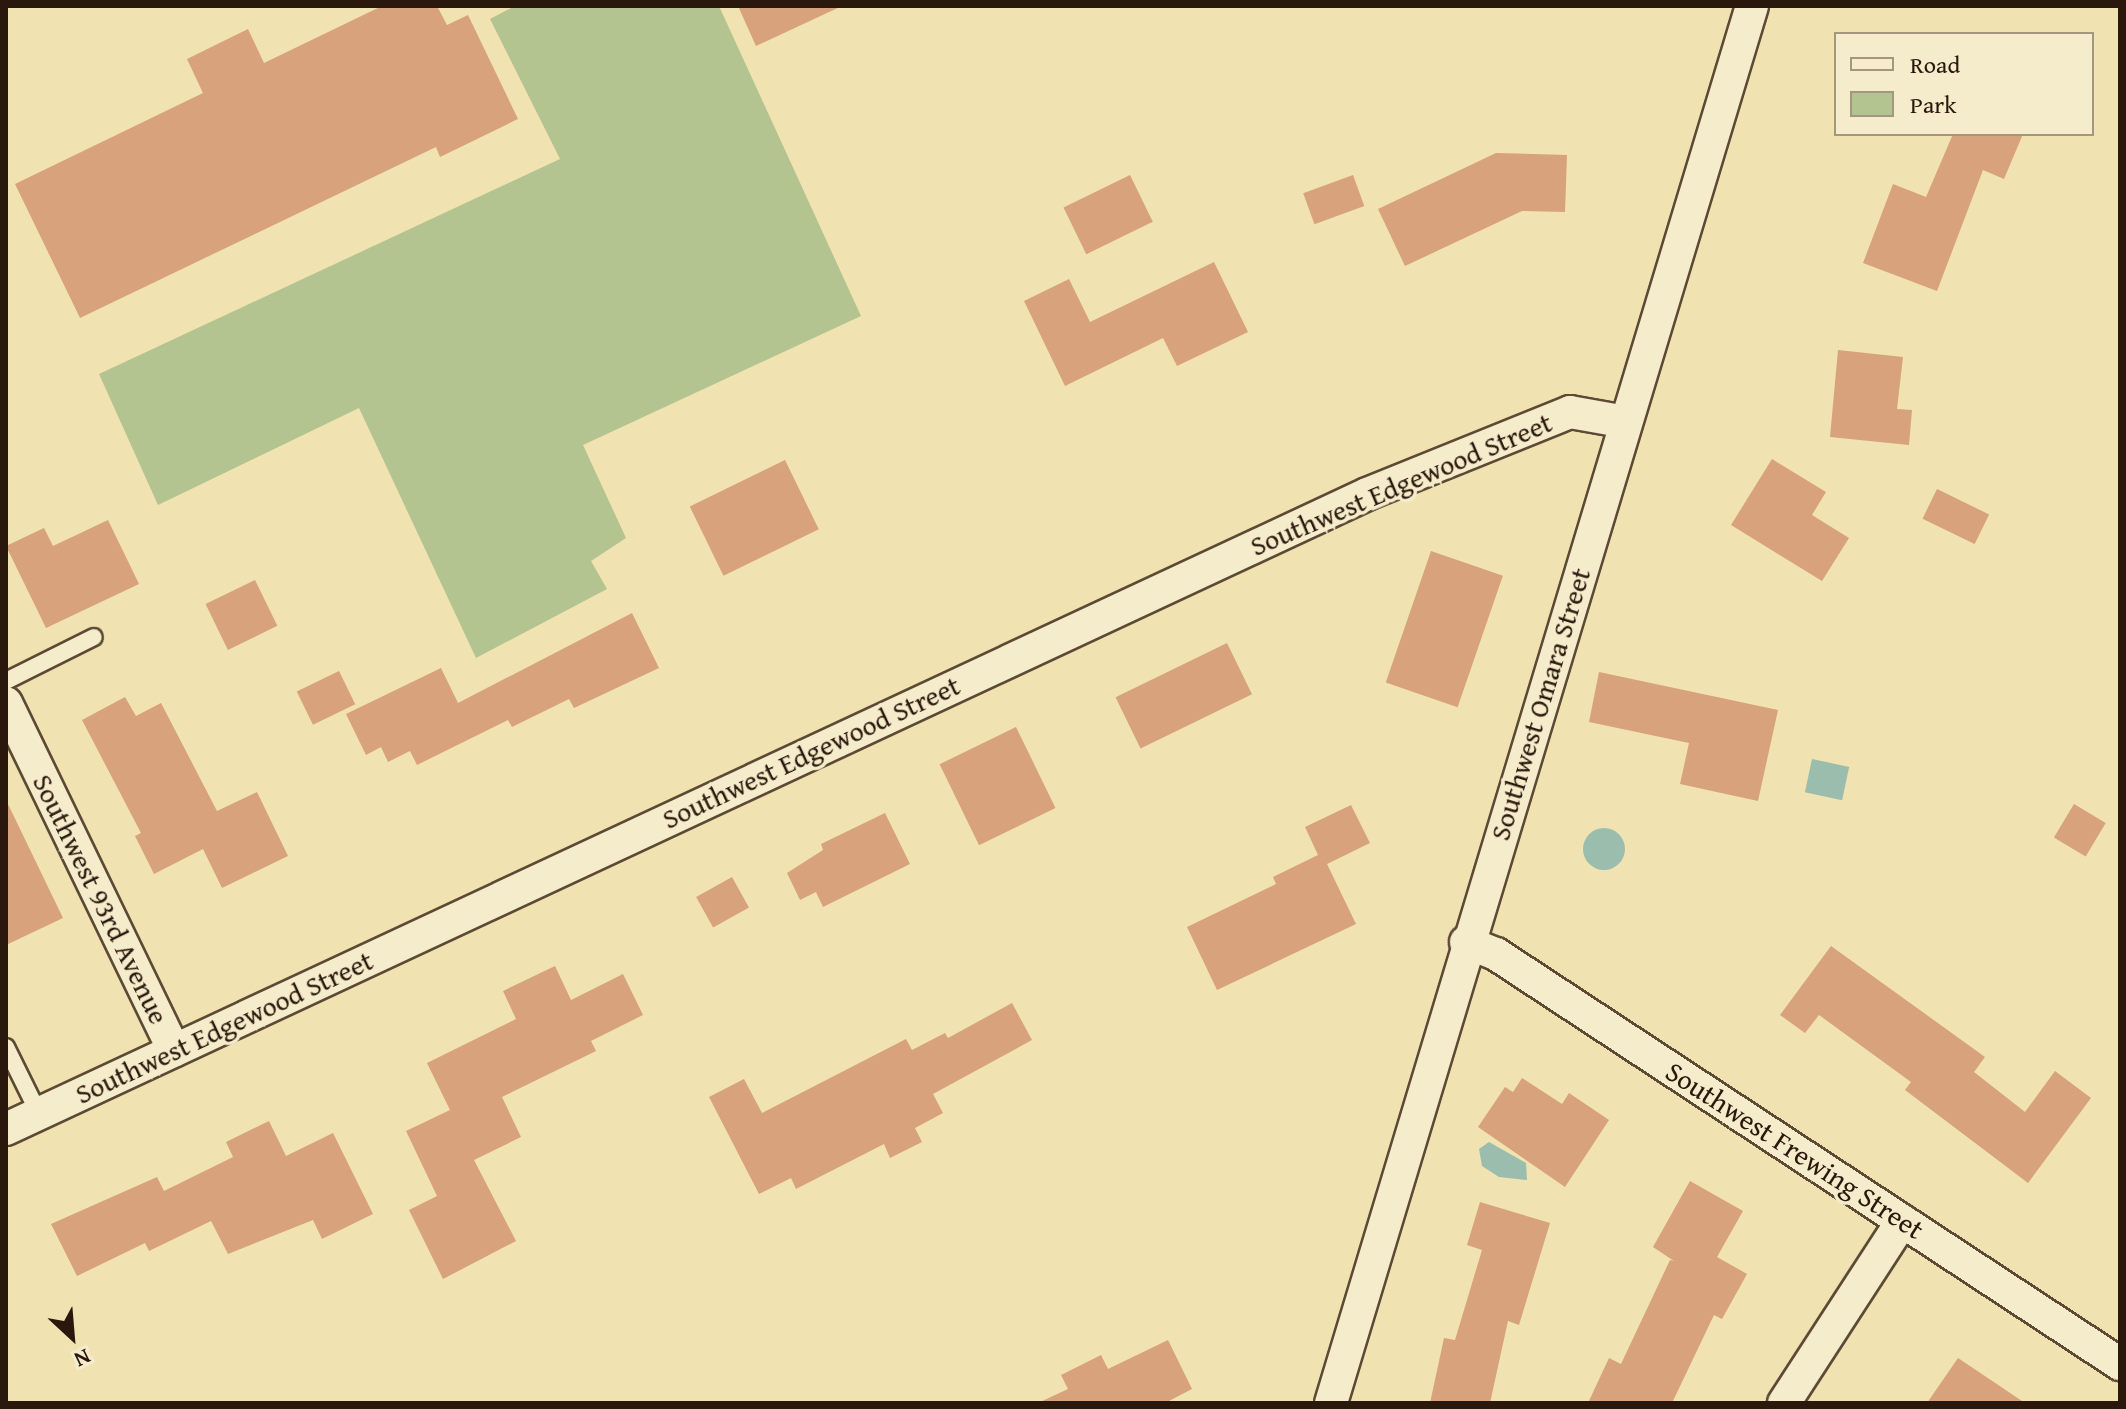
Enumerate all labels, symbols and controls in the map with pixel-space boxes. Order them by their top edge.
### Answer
legend [1834,32,2094,136]
text: Road [1910,47,1960,82]
text: Park [1910,87,1956,122]
street label: Southwest Edgewood Street [1245,405,1557,563]
street label: Southwest Omara Street [1483,564,1597,844]
street label: Southwest Edgewood Street [657,668,965,836]
street label: Southwest 93rd Avenue [26,769,176,1029]
street label: Southwest Edgewood Street [70,943,378,1111]
street label: Southwest Frewing Street [1660,1054,1930,1246]
north arrow [32,1297,112,1377]
text: N [69,1341,96,1376]

